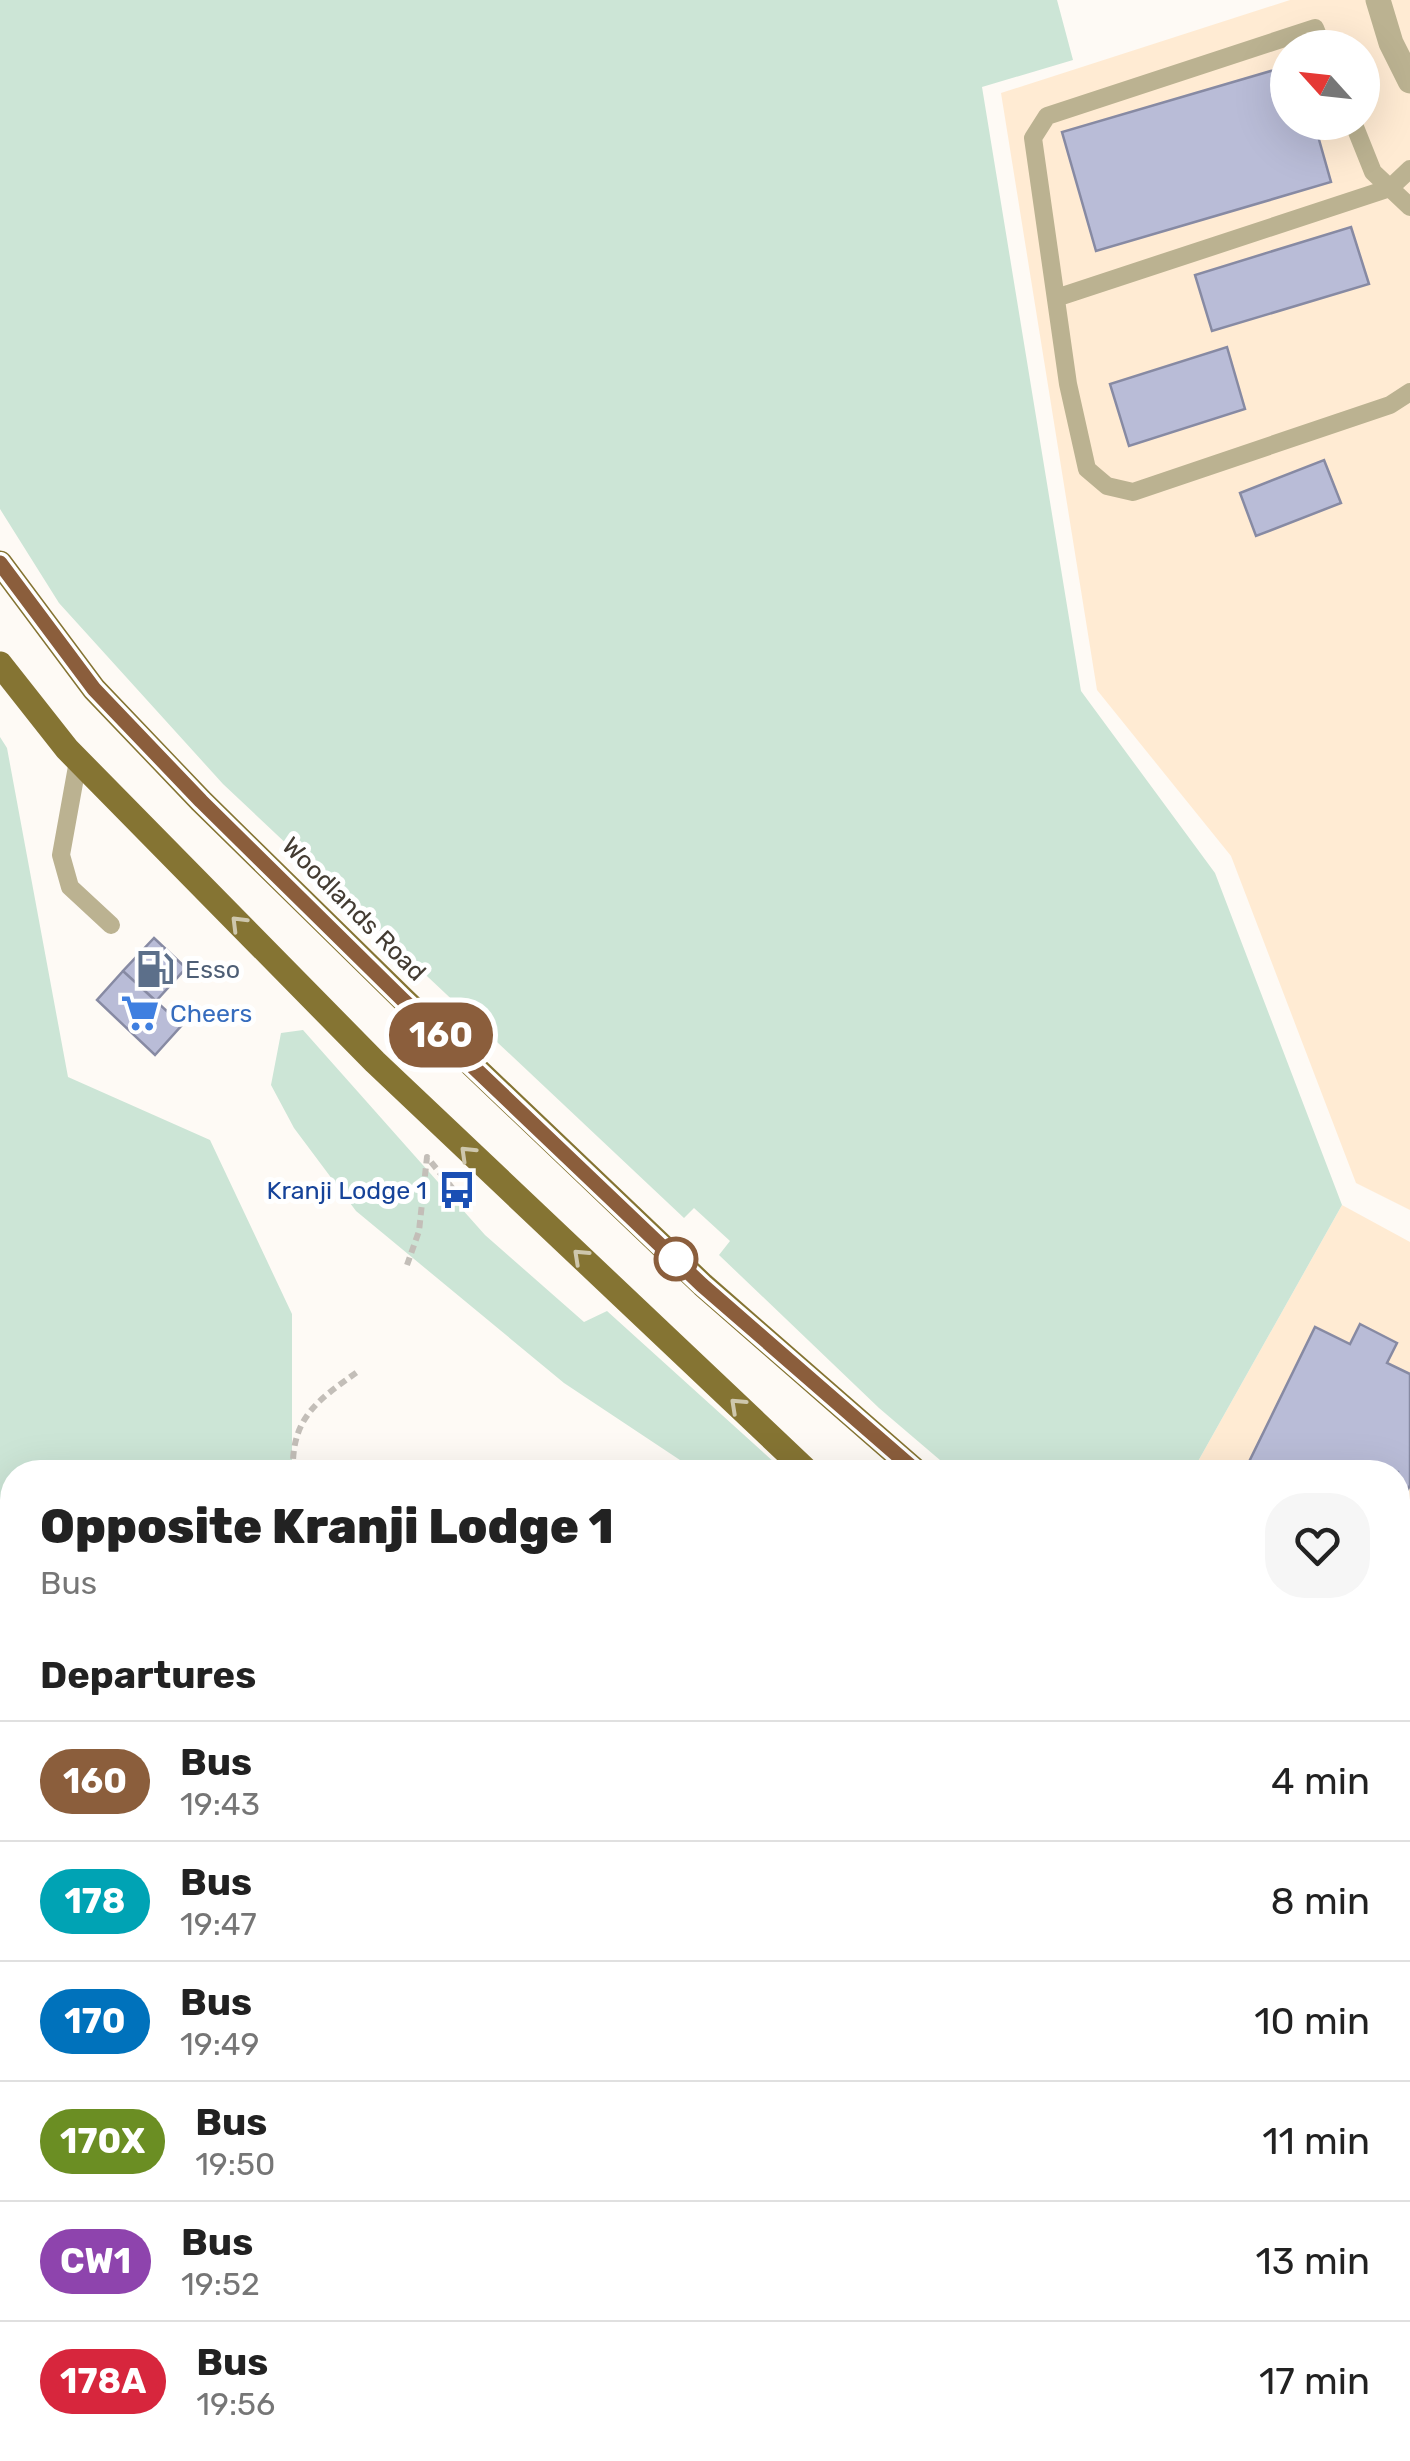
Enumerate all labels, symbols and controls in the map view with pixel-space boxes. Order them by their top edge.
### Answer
north arrow [1270,30,1380,140]
map controls [1270,30,1380,140]
street label: Woodlands Road [276,831,432,987]
one-way arrow [231,916,249,934]
fuel station icon: Esso [134,948,176,990]
place label: Esso [185,955,240,984]
supermarket icon: Cheers [119,992,161,1034]
place label: Cheers [170,999,252,1028]
line badge: 160 [384,1002,498,1068]
text: 160 [409,1014,473,1056]
one-way arrow [461,1146,479,1164]
bus stop icon: Kranji Lodge 1 [436,1169,478,1211]
place label: Kranji Lodge 1 [266,1176,427,1205]
unlabelled marker [655,1238,697,1280]
one-way arrow [573,1250,591,1268]
one-way arrow [730,1399,749,1417]
button: heart [1265,1493,1370,1598]
text: Opposite Kranji Lodge 1 [40,1498,614,1555]
text: Bus [40,1564,97,1602]
text: Departures [40,1652,256,1698]
text: Bus [180,1739,252,1785]
text: 4 min [1271,1758,1370,1804]
text: 160 [63,1760,127,1802]
text: 19:43 [180,1785,260,1823]
text: Bus [180,1859,252,1905]
text: 8 min [1271,1878,1370,1924]
text: 178 [64,1880,126,1922]
text: 19:47 [180,1905,257,1943]
text: Bus [180,1979,252,2025]
text: 10 min [1254,1998,1370,2044]
text: 170 [64,2000,126,2042]
text: 19:49 [180,2025,259,2063]
text: Bus [195,2099,267,2145]
text: 11 min [1262,2118,1370,2164]
text: 170X [60,2120,145,2162]
text: 19:50 [195,2145,275,2183]
text: Bus [181,2219,253,2265]
text: 13 min [1256,2238,1370,2284]
text: CW1 [60,2240,131,2282]
text: 19:52 [181,2265,260,2303]
text: Bus [196,2339,268,2385]
text: 17 min [1259,2358,1370,2404]
text: 178A [60,2360,146,2402]
text: 19:56 [196,2385,275,2423]

